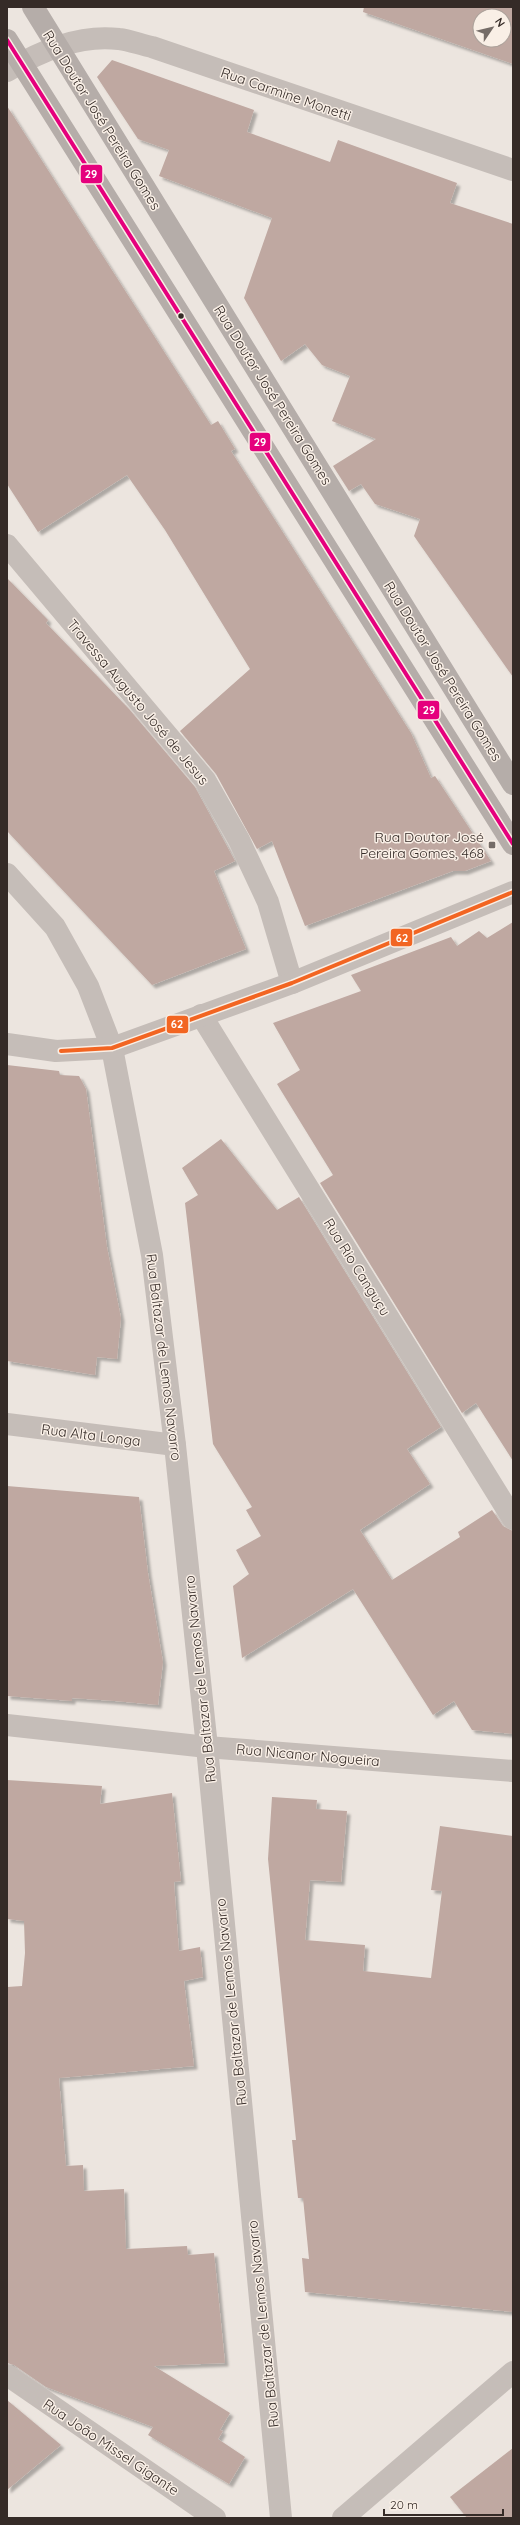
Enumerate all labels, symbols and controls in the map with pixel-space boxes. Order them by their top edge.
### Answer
north arrow [472,8,512,48]
text: N [492,15,508,30]
street label: Rua Doutor José Pereira Gomes [39,27,165,213]
street label: Rua Carmine Monetti [218,63,354,125]
line badge: 29 [80,164,103,184]
text: 29 [85,167,97,181]
street label: Rua Doutor José Pereira Gomes [210,302,336,488]
unlabelled marker [176,311,186,321]
line badge: 29 [249,432,271,452]
text: 29 [254,435,266,449]
street label: Rua Doutor José Pereira Gomes [380,578,506,764]
street label: Travessa Augusto José de Jesus [63,615,213,789]
line badge: 29 [417,700,440,720]
text: 29 [423,703,435,717]
place label: Rua Doutor José Pereira Gomes, 468 [360,828,484,862]
marker: Rua Doutor José Pereira Gomes, 468 [487,840,497,850]
line badge: 62 [390,928,413,947]
text: 62 [396,931,408,945]
line badge: 62 [166,1015,189,1034]
text: 62 [171,1017,183,1031]
street label: Rua Rio Canguçu [320,1215,394,1319]
street label: Rua Baltazar de Lemos Navarro [142,1252,186,1462]
street label: Rua Alta Longa [40,1420,142,1450]
street label: Rua Baltazar de Lemos Navarro [180,1574,220,1784]
street label: Rua Nicanor Nogueira [235,1740,381,1770]
street label: Rua Baltazar de Lemos Navarro [211,1897,251,2107]
street label: Rua Baltazar de Lemos Navarro [243,2219,283,2429]
street label: Rua João Missel Gigante [40,2395,182,2499]
scale bar [384,2491,503,2517]
text: 20 m [390,2497,418,2512]

